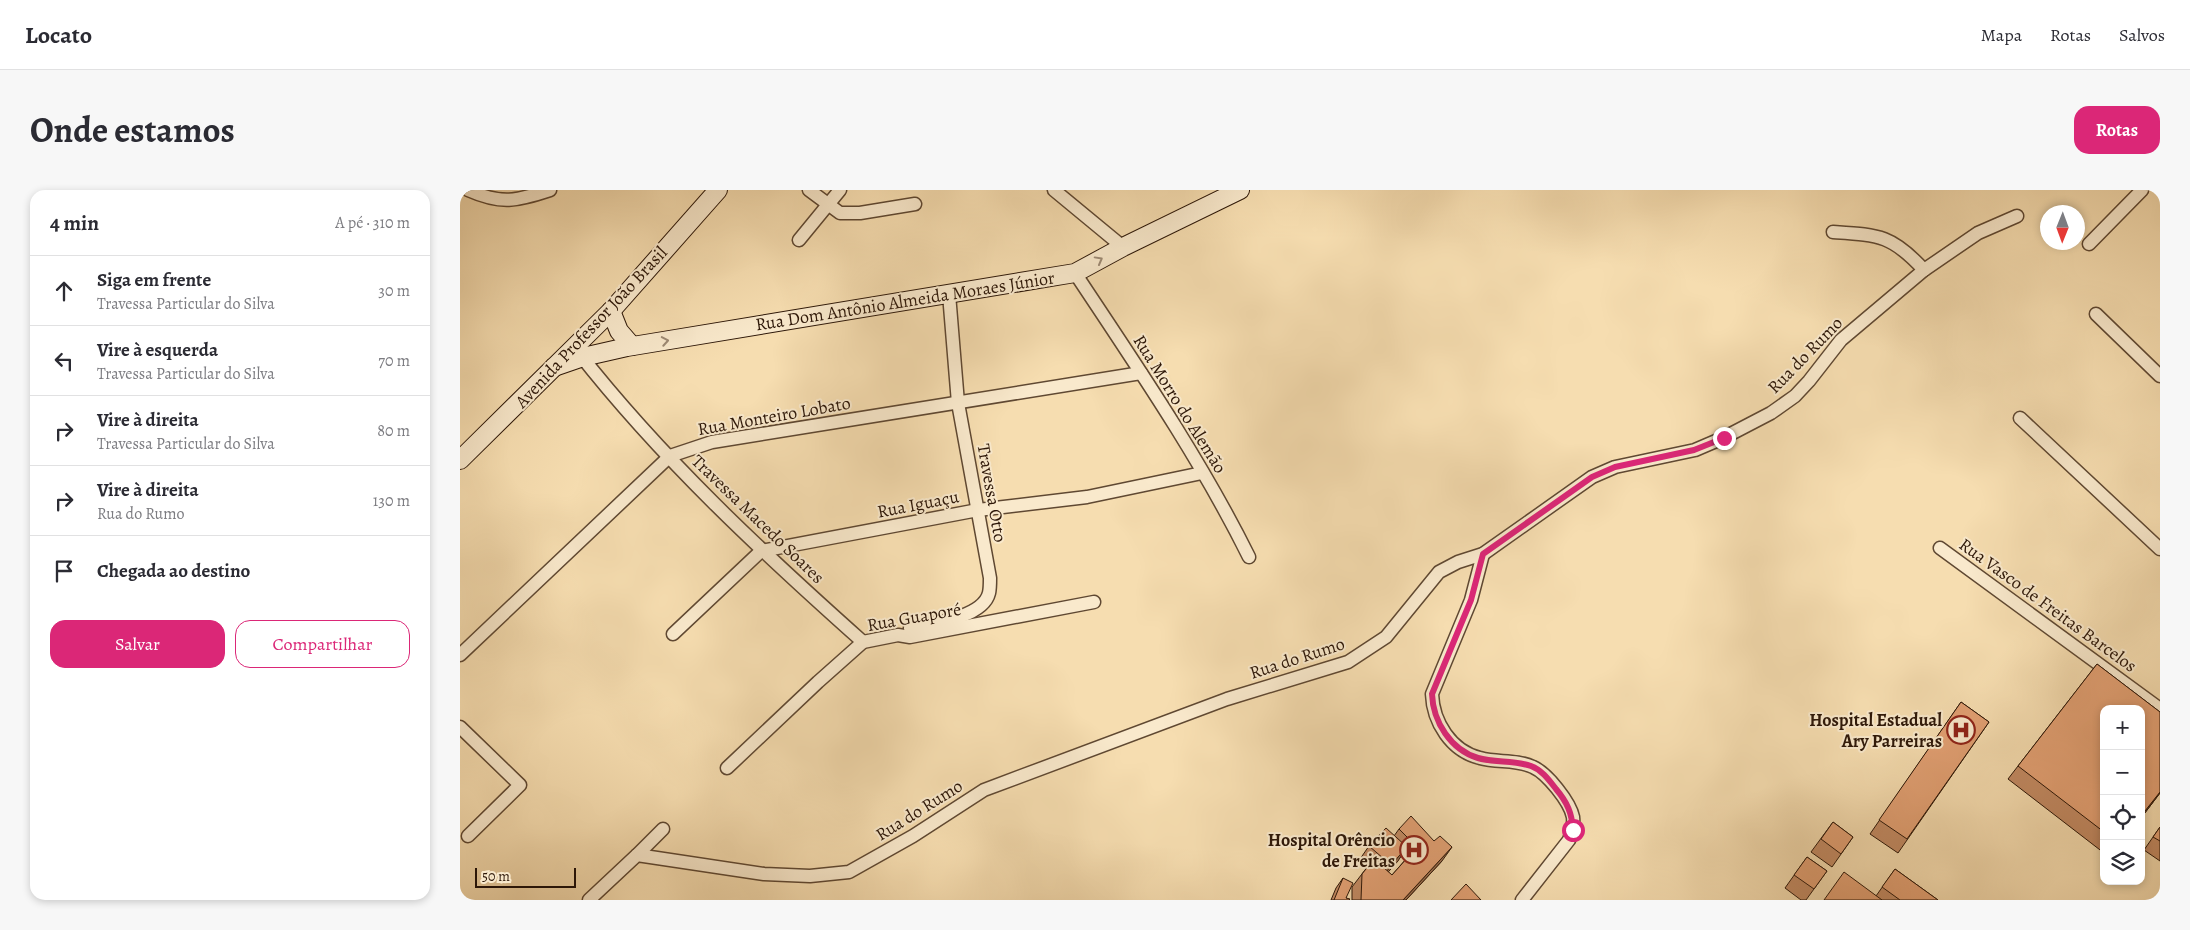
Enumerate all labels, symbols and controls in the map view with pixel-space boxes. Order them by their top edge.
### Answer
text: Locato [25,19,92,51]
text: Mapa [1981,23,2022,47]
text: Rotas [2050,23,2091,47]
text: Salvos [2119,23,2165,47]
text: Onde estamos [30,106,235,154]
button: Rotas [2074,106,2160,154]
north arrow [2040,205,2085,250]
text: 4 min [50,209,99,237]
text: A pé · 310 m [335,212,410,234]
street label: Avenida Professor João Brasil [509,241,673,414]
one-way arrow [1093,257,1102,267]
street label: Rua Dom Antônio Almeida Moraes Júnior [754,265,1056,337]
text: Siga em frente [97,267,211,293]
icon: ahead [50,277,78,305]
text: 30 m [378,280,410,302]
text: Travessa Particular do Silva [97,293,275,315]
street label: Rua do Rumo [1762,311,1848,399]
street label: Rua Morro do Alemão [1128,330,1232,478]
one-way arrow [661,336,669,346]
text: Vire à esquerda [97,337,218,363]
icon: left [50,347,78,375]
text: 70 m [378,350,410,372]
text: Travessa Particular do Silva [97,363,275,385]
street label: Rua Monteiro Lobato [696,391,852,441]
text: Vire à direita [97,407,199,433]
icon: right [50,417,78,445]
text: 80 m [377,420,410,442]
route end [1713,427,1736,450]
text: Travessa Particular do Silva [97,433,275,455]
street label: Travessa Otto [972,442,1012,544]
street label: Travessa Macedo Soares [686,449,830,589]
text: Vire à direita [97,477,199,503]
street label: Rua Iguaçu [875,484,961,524]
icon: right [50,487,78,515]
text: 130 m [373,490,410,512]
text: Rua do Rumo [97,503,185,525]
street label: Rua Vasco de Freitas Barcelos [1954,532,2142,678]
icon: arrive [50,557,78,585]
text: Chegada ao destino [97,558,250,584]
street label: Rua Guaporé [865,597,963,637]
button: Salvar [50,620,225,668]
button: Compartilhar [235,620,410,668]
street label: Rua do Rumo [1246,631,1348,685]
map controls [2100,705,2145,885]
button: + [2100,705,2145,750]
place label: Hospital Estadual Ary Parreiras [1809,708,1942,753]
hospital icon: Hospital Estadual Ary Parreiras [1946,715,1976,745]
button: − [2100,750,2145,795]
street label: Rua do Rumo [871,774,967,846]
button: locate [2100,795,2145,840]
route start [1562,819,1585,842]
place label: Hospital Orêncio de Freitas [1268,828,1395,873]
hospital icon: Hospital Orêncio de Freitas [1399,835,1429,865]
button: layers [2100,840,2145,885]
scale bar [475,865,576,888]
text: 50 m [482,867,510,886]

